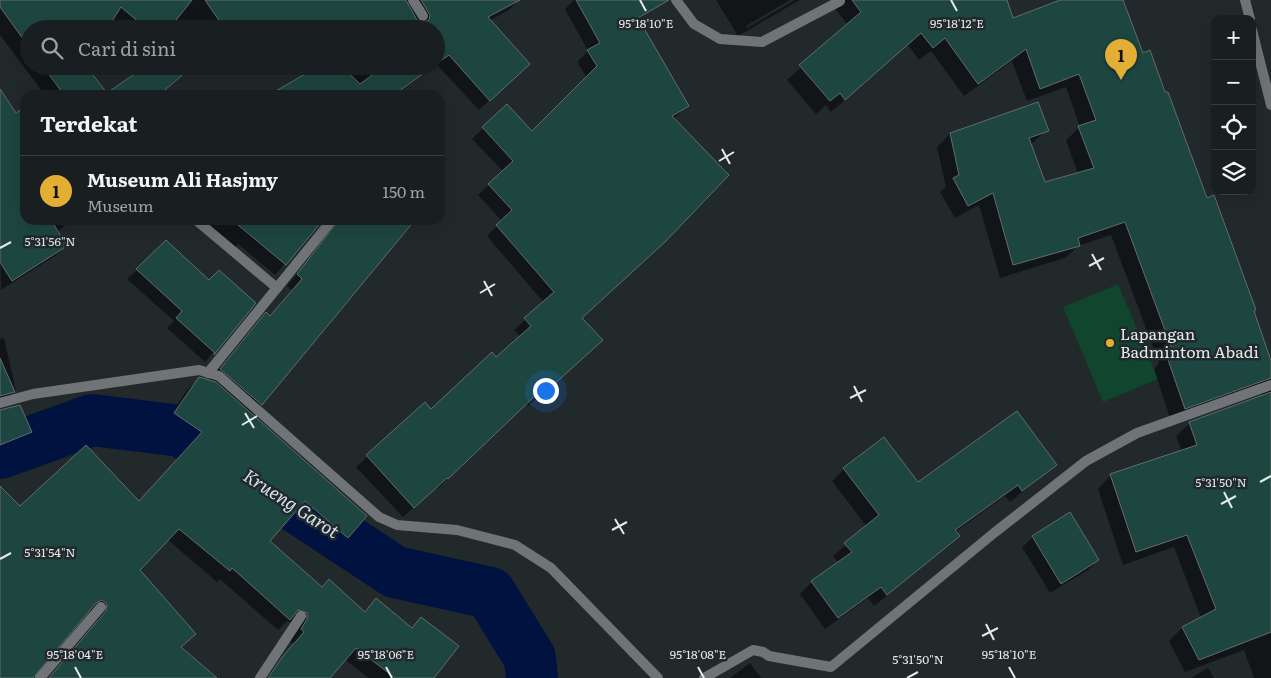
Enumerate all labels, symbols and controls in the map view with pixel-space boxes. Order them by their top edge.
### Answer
text: 95°18'10"E [619,14,674,32]
text: 95°18'12"E [930,14,984,32]
map controls [1211,15,1256,195]
button: + [1211,15,1256,60]
search box [20,20,445,75]
icon: search [38,34,66,62]
text: Cari di sini [78,34,176,62]
pin: 1 [1105,39,1137,80]
button: − [1211,60,1256,105]
button: locate [1211,105,1256,150]
text: Terdekat [40,107,138,138]
button: layers [1211,150,1256,195]
text: Museum Ali Hasjmy [87,165,278,193]
text: 1 [53,179,59,203]
text: 150 m [382,179,425,203]
text: Museum [87,193,154,217]
text: 5°31'56"N [24,232,76,250]
place label: Lapangan Badmintom Abadi [1120,321,1259,363]
marker: Lapangan Badmintom Abadi [1104,337,1116,349]
your location [533,378,559,404]
water label: Krueng Garot [238,462,345,544]
text: 5°31'50"N [1195,473,1247,491]
text: 5°31'54"N [24,543,76,561]
text: 95°18'04"E [47,645,104,663]
text: 95°18'06"E [358,645,414,663]
text: 95°18'08"E [670,645,727,663]
text: 95°18'10"E [982,645,1037,663]
text: 5°31'50"N [892,650,944,668]

